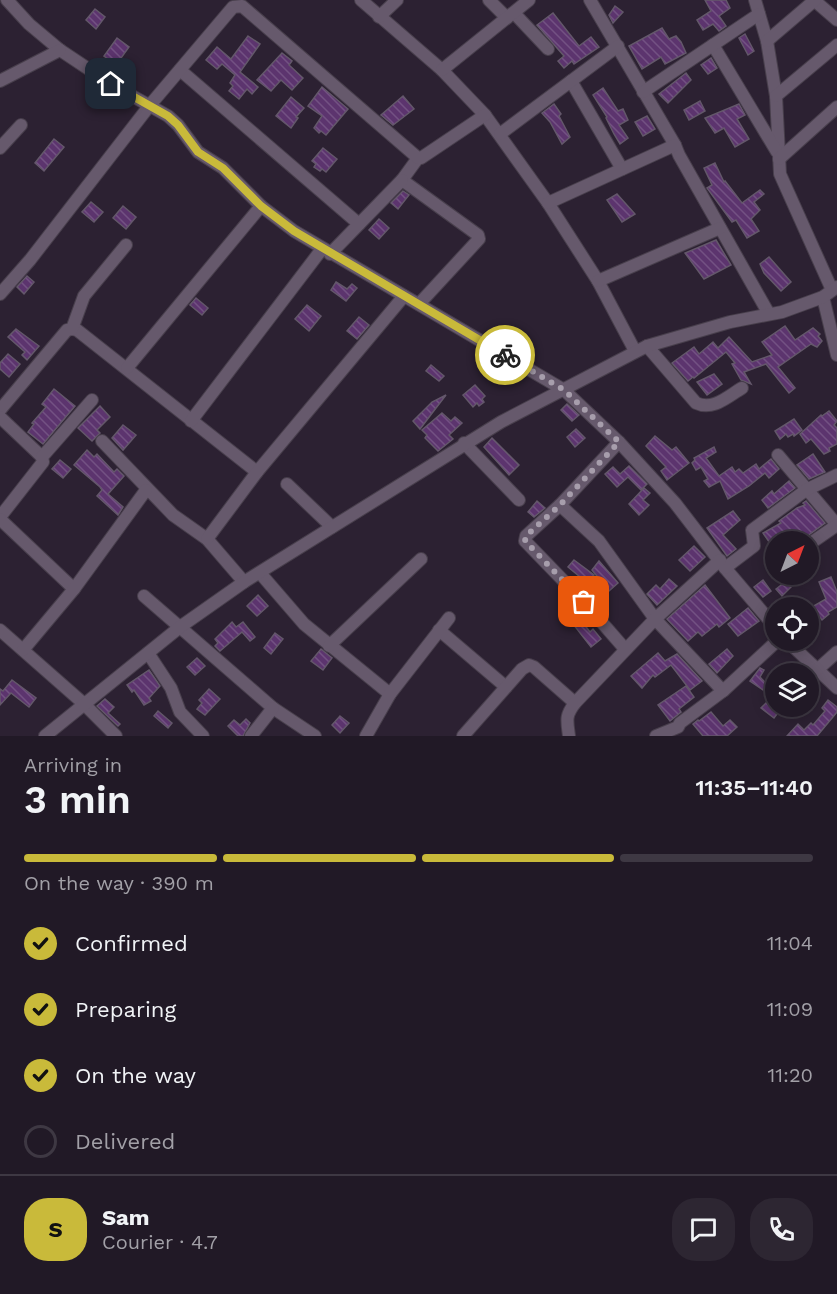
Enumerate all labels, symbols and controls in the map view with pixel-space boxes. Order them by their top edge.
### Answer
pin [85,58,136,109]
icon: home [94,67,127,100]
courier [475,325,535,385]
icon: bike [489,339,522,372]
north arrow [765,531,819,585]
map controls [765,531,819,717]
pin [558,576,609,627]
icon: bag [567,585,600,618]
button: locate [765,597,819,651]
button: layers [765,663,819,717]
text: Arriving in [24,753,122,777]
text: 11:35–11:40 [695,775,813,800]
text: 3 min [24,777,131,822]
text: On the way · 390 m [24,871,214,895]
icon: check [24,927,57,960]
text: Confirmed [75,931,188,956]
text: 11:04 [767,931,813,955]
icon: check [24,993,57,1026]
text: Preparing [75,997,176,1022]
text: 11:09 [767,997,813,1021]
icon: check [24,1059,57,1092]
text: On the way [75,1063,196,1088]
text: 11:20 [767,1063,813,1087]
text: Delivered [75,1129,175,1154]
button: chat [672,1198,735,1261]
button: phone [750,1198,813,1261]
text: Sam [102,1205,150,1230]
text: S [48,1217,63,1242]
text: Courier · 4.7 [102,1230,218,1254]

